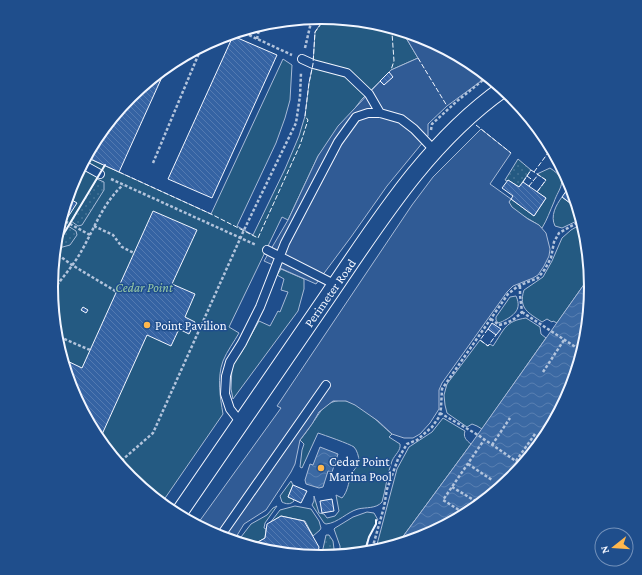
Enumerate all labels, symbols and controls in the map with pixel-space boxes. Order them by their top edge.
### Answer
street label: Perimeter Road [301,256,359,330]
park label: Cedar Point [115,280,173,295]
place label: Point Pavilion [155,318,227,333]
marker: Point Pavilion [142,320,152,330]
place label: Cedar Point Marina Pool [329,454,392,484]
marker: Cedar Point Marina Pool [316,463,326,473]
north arrow [594,527,634,567]
text: N [597,544,611,555]

